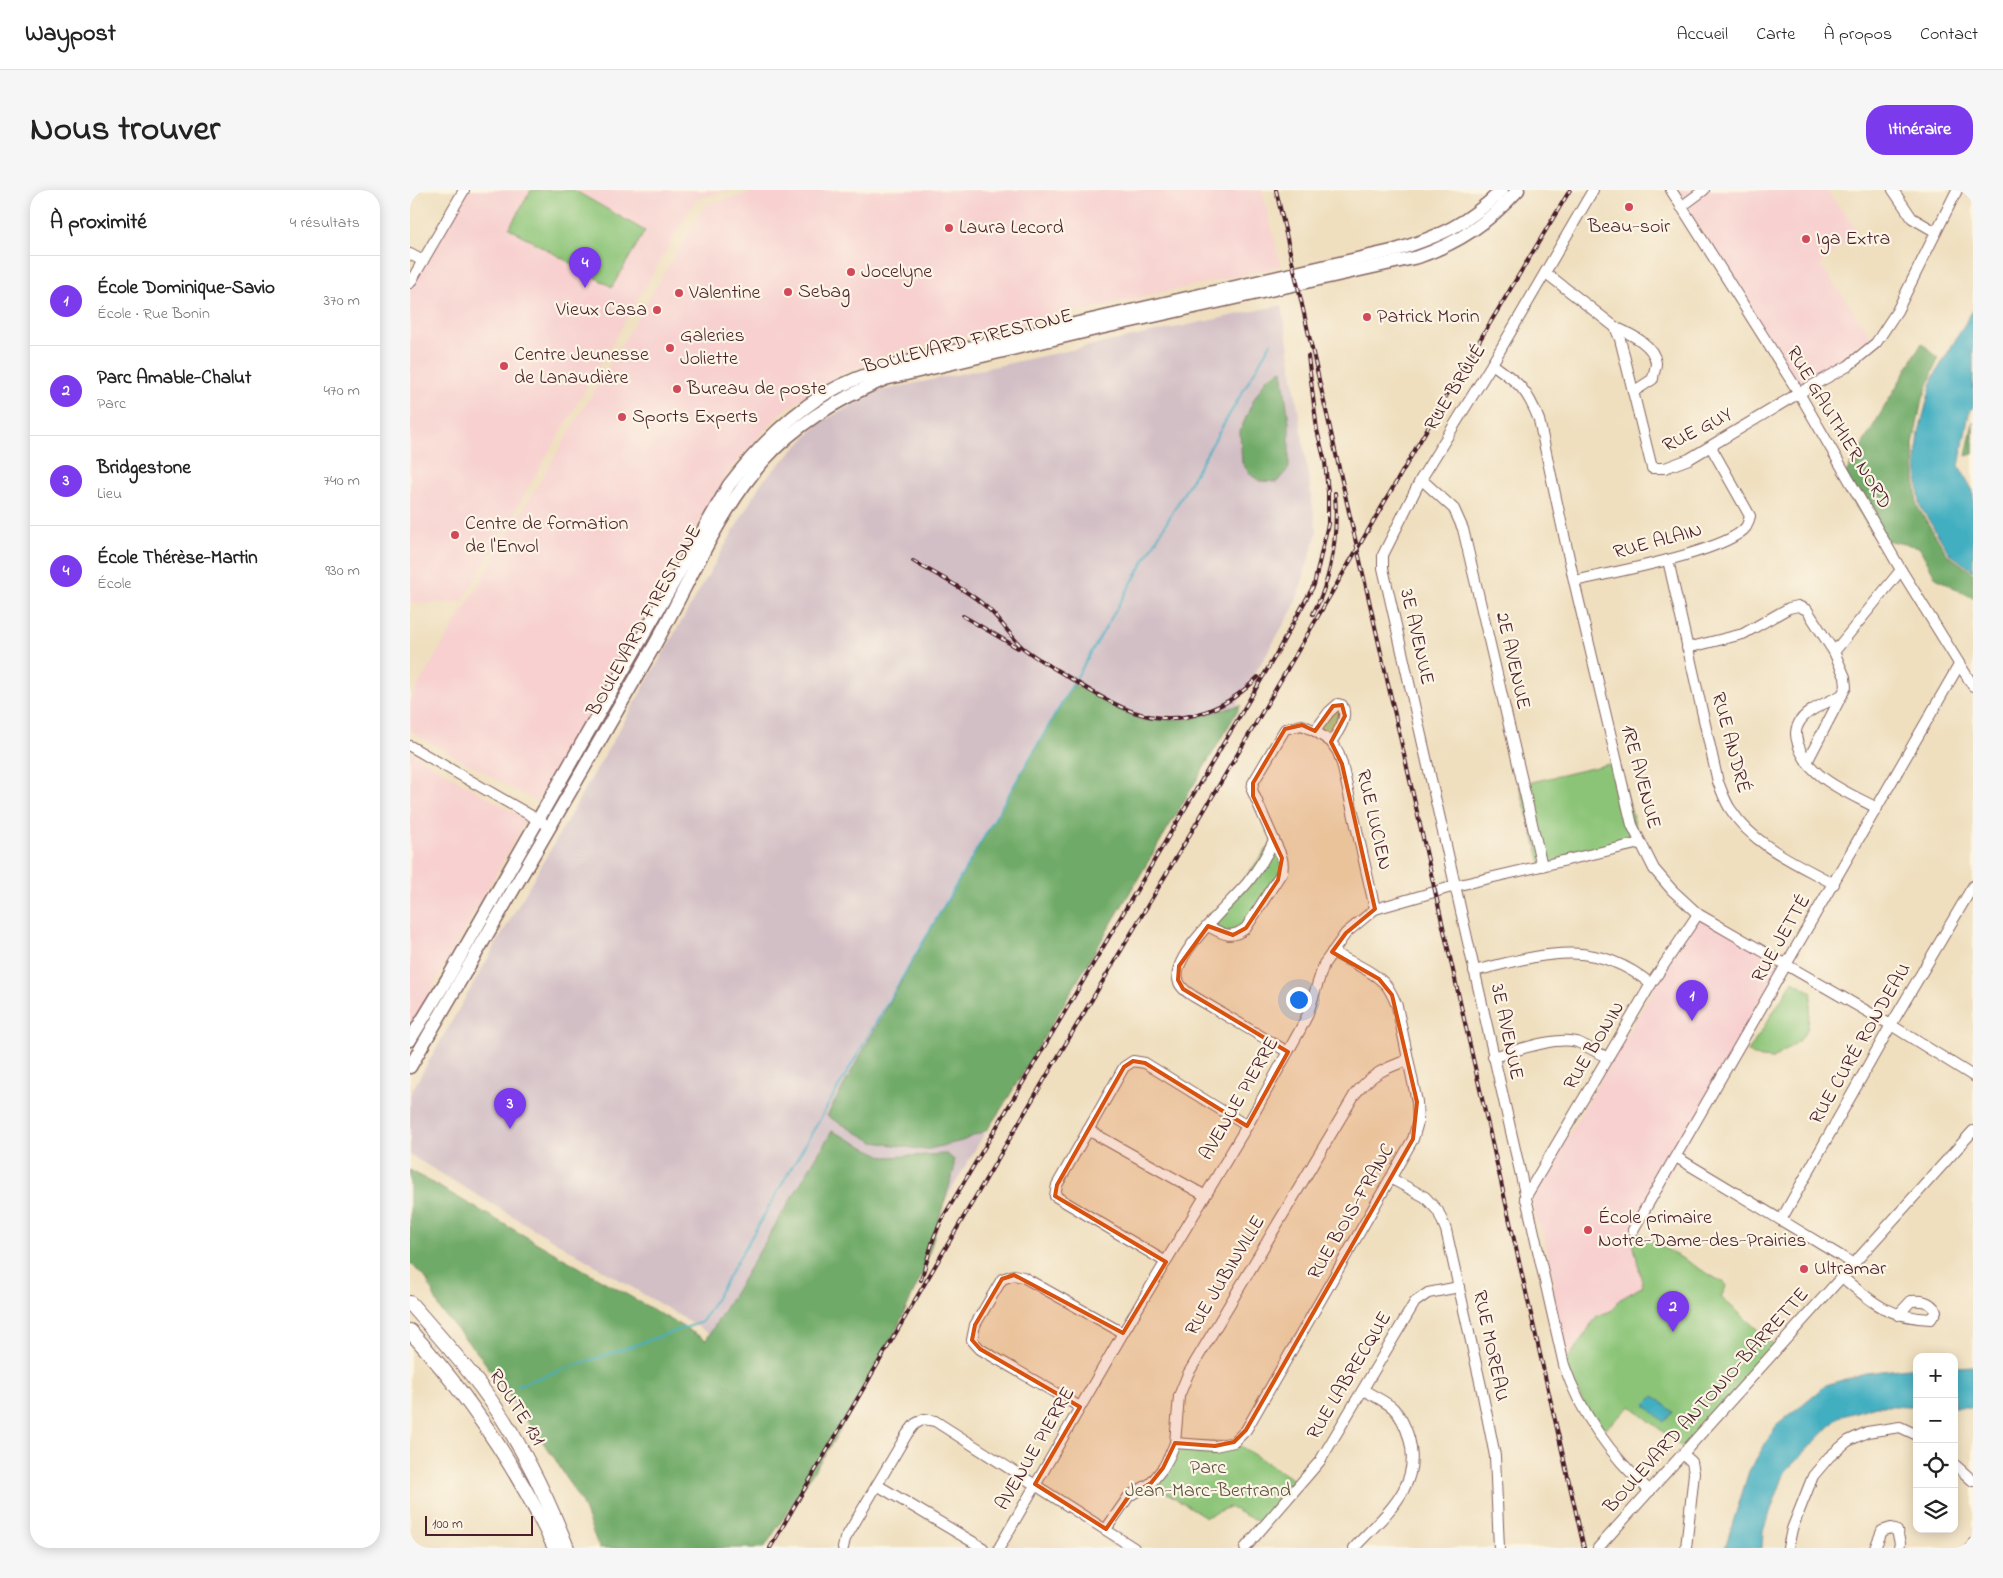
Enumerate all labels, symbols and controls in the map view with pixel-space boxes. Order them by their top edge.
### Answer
text: Waypost [25,17,116,52]
text: Accueil [1676,22,1728,48]
text: Carte [1756,22,1795,48]
text: À propos [1823,22,1892,48]
text: Contact [1920,22,1978,48]
text: Nous trouver [30,105,220,156]
button: Itinéraire [1866,105,1973,155]
marker: Beau-soir [1623,201,1635,213]
text: À proximité [50,208,147,238]
text: 4 résultats [290,211,360,235]
place label: Beau-soir [1587,213,1671,242]
place label: Laura Lecord [959,214,1064,243]
marker: Laura Lecord [943,222,955,234]
place label: Iga Extra [1816,225,1890,255]
marker: Iga Extra [1800,233,1812,245]
pin: 4 [569,247,601,288]
place label: Jocelyne [861,258,932,287]
marker: Jocelyne [845,266,857,278]
text: École Dominique-Savio [97,275,275,302]
place label: Sebag [798,278,850,308]
place label: Valentine [688,279,761,308]
marker: Sebag [782,286,794,298]
marker: Valentine [673,287,685,299]
text: 1 [63,289,69,313]
text: 370 m [323,289,360,313]
place label: Vieux Casa [555,296,647,325]
text: École · Rue Bonin [97,302,210,326]
street label: BOULEVARD FIRESTONE [859,302,1076,382]
place label: Patrick Morin [1377,303,1480,332]
marker: Vieux Casa [651,304,663,316]
marker: Patrick Morin [1361,311,1373,323]
place label: Galeries Joliette [680,322,745,374]
street label: RUE BRÛLÉ [1418,339,1494,437]
place label: Centre Jeunesse de Lanaudière [514,341,649,393]
street label: RUE GAUTHIER NORD [1778,341,1898,515]
marker: Galeries Joliette [664,342,676,354]
marker: Centre Jeunesse de Lanaudière [498,360,510,372]
text: Parc Amable-Chalut [97,365,251,392]
place label: Bureau de poste [686,375,827,404]
text: 2 [62,379,70,403]
text: 470 m [323,379,360,403]
marker: Bureau de poste [671,383,683,395]
text: Parc [97,392,126,416]
street label: RUE GUY [1658,401,1738,461]
place label: Sports Experts [632,403,758,432]
marker: Sports Experts [616,411,628,423]
text: Bridgestone [97,455,191,482]
text: 3 [63,469,69,493]
text: 740 m [323,469,360,493]
text: Lieu [97,482,122,506]
place label: Centre de formation de l'Envol [465,510,629,562]
street label: RUE ALAIN [1610,516,1706,568]
street label: BOULEVARD FIRESTONE [580,520,710,723]
marker: Centre de formation de l'Envol [449,529,461,541]
text: École Thérèse-Martin [97,545,258,572]
text: 4 [63,559,69,583]
text: 930 m [325,559,360,583]
text: École [97,572,132,596]
street label: 3E AVENUE [1391,586,1441,688]
street label: 2E AVENUE [1487,609,1537,713]
street label: RUE ANDRÉ [1703,689,1757,797]
street label: 1RE AVENUE [1612,722,1668,832]
street label: RUE LUCIEN [1347,767,1399,873]
street label: RUE JETTÉ [1745,889,1819,989]
street label: RUE CURÉ RONDEAU [1803,958,1919,1130]
pin: 1 [1676,980,1708,1021]
street label: 3E AVENUE [1482,981,1530,1083]
your location [1286,987,1312,1013]
street label: RUE BONIN [1557,996,1633,1096]
street label: AVENUE PIERRE [1193,1032,1287,1166]
pin: 3 [494,1088,526,1129]
street label: RUE BOIS-FRANC [1301,1138,1403,1286]
place label: École primaire Notre-Dame-des-Prairies [1598,1204,1807,1256]
street label: RUE JUBINVILLE [1179,1210,1273,1342]
marker: École primaire Notre-Dame-des-Prairies [1582,1224,1594,1236]
place label: Ultramar [1814,1255,1887,1284]
marker: Ultramar [1798,1263,1810,1275]
street label: BOULEVARD ANTONIO-BARRETTE [1597,1281,1817,1521]
street label: RUE MOREAU [1464,1288,1516,1404]
pin: 2 [1657,1291,1689,1332]
street label: RUE LABRECQUE [1300,1306,1400,1446]
map controls [1913,1353,1958,1533]
button: + [1913,1353,1958,1398]
street label: ROUTE 131 [480,1364,552,1452]
street label: AVENUE PIERRE [989,1382,1083,1516]
button: − [1913,1398,1958,1443]
button: locate [1913,1443,1958,1488]
park label: Parc Jean-Marc-Bertrand [1125,1454,1291,1506]
button: layers [1913,1488,1958,1533]
scale bar [425,1513,532,1536]
text: 100 m [432,1514,463,1535]

